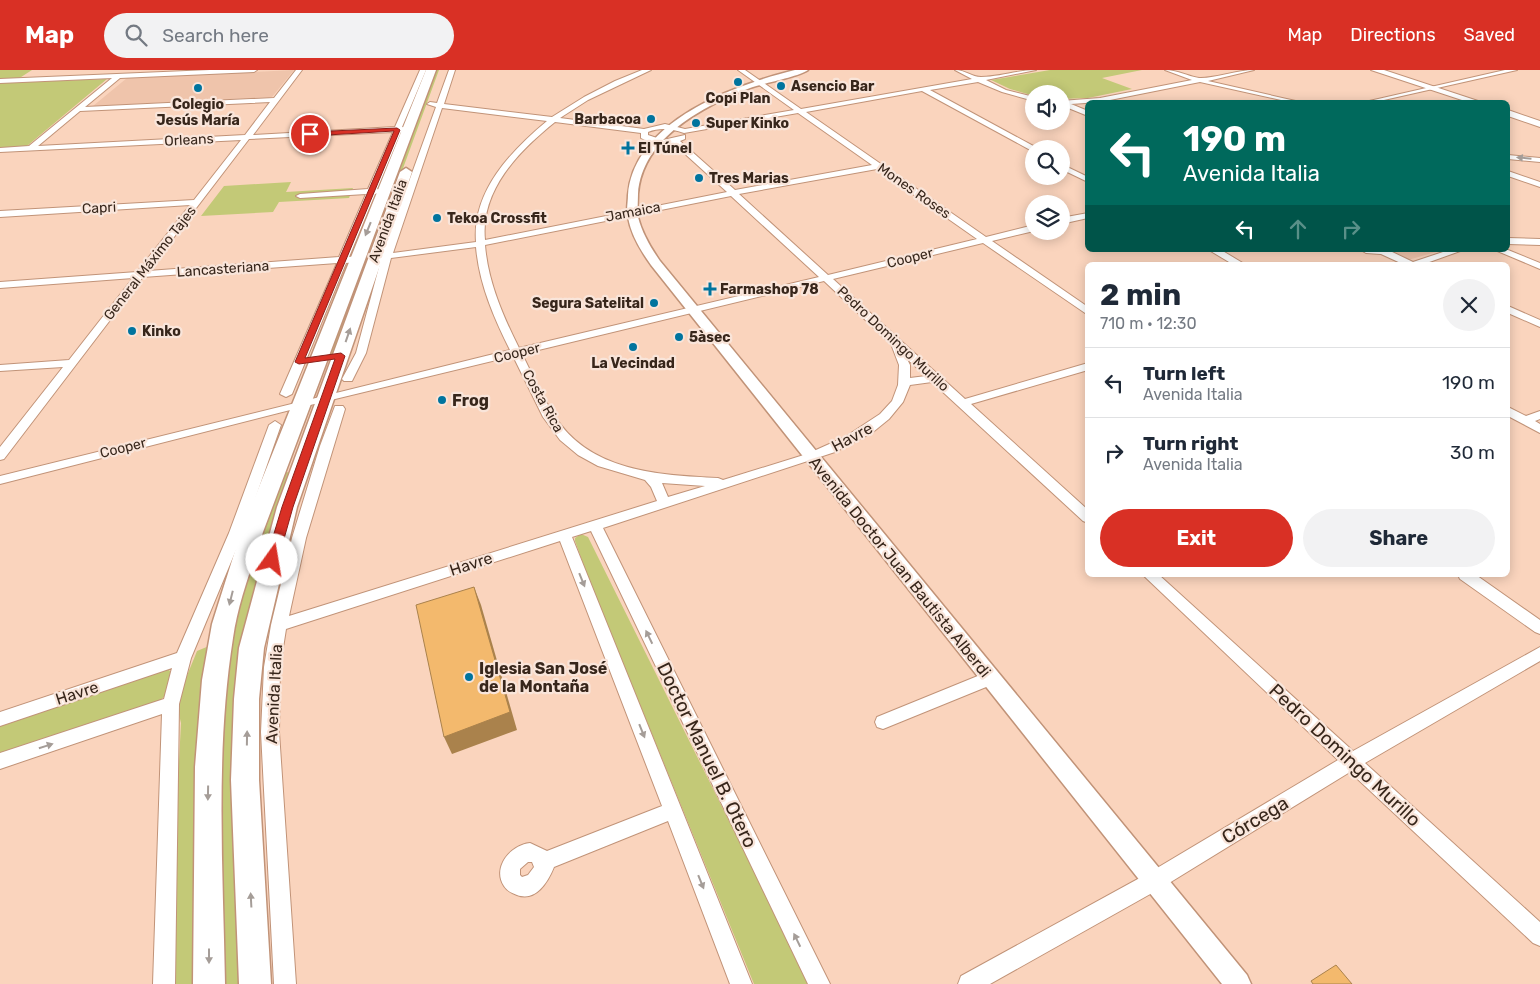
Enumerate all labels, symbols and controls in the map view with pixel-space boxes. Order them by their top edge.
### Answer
search box [104,13,454,58]
text: Map [25,21,74,49]
icon: search [122,21,150,49]
text: Search here [162,24,269,47]
text: Map [1287,24,1322,46]
text: Directions [1350,24,1436,46]
text: Saved [1464,24,1515,46]
marker: Copi Plan [732,76,744,88]
place label: Asencio Bar [791,78,875,95]
marker: Asencio Bar [775,80,787,92]
marker: Colegio Jesús María [192,82,204,94]
map controls [1025,85,1070,240]
button: sound [1025,85,1070,130]
place label: Copi Plan [706,90,770,107]
place label: Colegio Jesús María [156,96,240,129]
place label: Barbacoa [574,111,641,128]
pin [289,113,331,155]
marker: Barbacoa [645,113,657,125]
place label: Super Kinko [706,115,789,132]
marker: Super Kinko [690,117,702,129]
text: 190 m [1183,118,1286,160]
icon: arrive [296,120,324,148]
icon: left [1100,120,1165,185]
street label: Orleans [164,130,214,150]
place label: El Túnel [638,140,692,157]
button: search [1025,140,1070,185]
marker: El Túnel [622,142,634,154]
one-way arrow [1515,154,1531,162]
street label: Mones Roses [874,160,954,222]
text: Avenida Italia [1183,160,1320,187]
place label: Tres Marias [709,170,789,187]
marker: Tres Marias [693,172,705,184]
street label: Avenida Italia [365,177,411,265]
button: layers [1025,195,1070,240]
street label: Jamaica [604,198,662,226]
street label: Capri [82,199,116,217]
street label: General Máximo Tajes [100,203,200,323]
place label: Tekoa Crossfit [447,210,547,227]
marker: Tekoa Crossfit [431,212,443,224]
icon: left [1231,215,1259,243]
icon: ahead [1284,215,1312,243]
icon: right [1337,215,1365,243]
one-way arrow [364,222,372,236]
street label: Cooper [885,244,935,272]
street label: Lancasteriana [176,257,270,281]
text: 2 min [1100,277,1181,313]
button: close [1443,279,1495,331]
place label: Farmashop 78 [720,281,819,298]
marker: Farmashop 78 [704,283,716,295]
street label: Pedro Domingo Murillo [834,283,952,395]
place label: Segura Satelital [532,295,644,312]
marker: Segura Satelital [648,297,660,309]
text: 710 m · 12:30 [1100,314,1197,333]
place label: Kinko [142,323,181,340]
marker: Kinko [126,325,138,337]
one-way arrow [345,328,352,343]
place label: 5àsec [689,329,731,346]
marker: 5àsec [673,331,685,343]
street label: Cooper [492,339,542,367]
marker: La Vecindad [627,341,639,353]
place label: La Vecindad [591,355,675,372]
text: Turn left [1143,362,1225,385]
street label: Costa Rica [519,367,567,435]
icon: left [1100,369,1128,397]
text: 190 m [1442,371,1495,394]
text: Avenida Italia [1143,385,1243,404]
place label: Frog [452,391,489,410]
marker: Frog [436,394,448,406]
street label: Havre [828,418,876,456]
text: Turn right [1143,432,1238,455]
street label: Cooper [98,434,148,462]
icon: right [1100,439,1128,467]
text: 30 m [1450,441,1495,464]
street label: Avenida Doctor Juan Bautista Alberdi [805,453,995,681]
text: Avenida Italia [1143,455,1243,474]
button: Exit [1100,509,1293,567]
button: Share [1303,509,1495,567]
position arrow [245,533,297,585]
street label: Havre [447,548,495,580]
one-way arrow [578,573,586,588]
one-way arrow [227,590,235,606]
one-way arrow [645,630,653,644]
street label: Avenida Italia [262,644,286,744]
street label: Doctor Manuel B. Otero [652,658,762,852]
place label: Iglesia San José de la Montaña [479,659,607,696]
marker: Iglesia San José de la Montaña [463,671,475,683]
street label: Havre [53,677,101,709]
street label: Pedro Domingo Murillo [1264,679,1426,831]
one-way arrow [638,724,646,738]
one-way arrow [243,730,251,746]
one-way arrow [39,742,54,749]
one-way arrow [203,786,211,802]
street label: Córcega [1218,791,1292,849]
one-way arrow [697,875,705,890]
one-way arrow [247,892,255,908]
one-way arrow [793,933,801,947]
one-way arrow [205,948,213,964]

